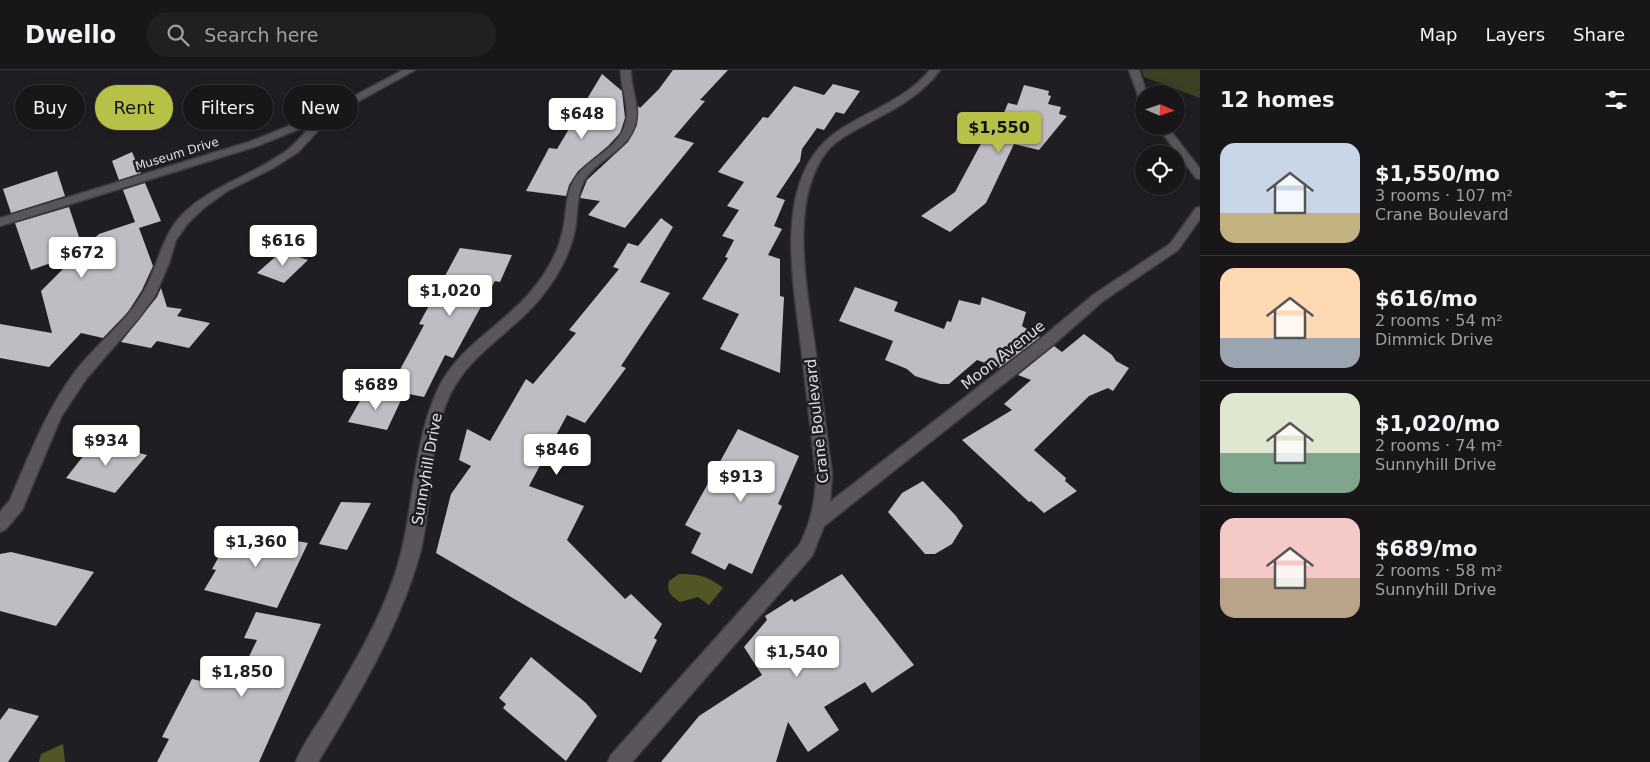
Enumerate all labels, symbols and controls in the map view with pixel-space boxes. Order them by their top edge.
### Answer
search box [146,12,496,57]
text: Dwello [25,21,116,49]
icon: search [164,21,192,49]
text: Search here [204,24,318,46]
text: Map [1419,24,1457,45]
text: Layers [1485,24,1545,45]
text: Share [1573,24,1625,45]
chip: Buy [15,85,85,130]
chip: Rent [95,85,173,130]
chip: Filters [183,85,273,130]
chip: New [283,85,358,130]
north arrow [1135,85,1185,135]
map controls [1135,85,1185,195]
icon: filters [1602,86,1630,114]
text: 12 homes [1220,88,1335,112]
pin: $648 [552,98,612,140]
text: $648 [560,104,604,123]
pin: $1,550 [958,112,1040,154]
text: $1,550 [968,118,1030,137]
street label: Museum Drive [133,135,221,173]
button: locate [1135,145,1185,195]
text: $1,550/mo [1375,162,1500,186]
icon: home [1260,163,1320,223]
text: 3 rooms · 107 m² [1375,186,1513,205]
text: Crane Boulevard [1375,205,1509,224]
pin: $616 [253,224,313,267]
text: $616 [261,231,305,250]
pin: $672 [52,236,112,279]
text: $672 [60,243,104,262]
pin: $1,020 [409,274,491,317]
text: $1,020 [419,281,481,300]
text: $616/mo [1375,287,1477,311]
icon: home [1260,288,1320,348]
text: 2 rooms · 54 m² [1375,311,1503,330]
street label: Moon Avenue [958,317,1048,393]
text: Dimmick Drive [1375,330,1493,349]
street label: Crane Boulevard [802,358,832,484]
pin: $689 [346,368,406,411]
text: $689 [354,375,398,394]
street label: Sunnyhill Drive [408,411,446,527]
text: $1,020/mo [1375,412,1500,436]
icon: home [1260,413,1320,473]
pin: $934 [76,424,136,467]
text: $934 [84,431,128,450]
pin: $846 [527,434,587,476]
text: 2 rooms · 74 m² [1375,436,1503,455]
text: $846 [535,440,579,459]
text: Sunnyhill Drive [1375,455,1496,474]
pin: $913 [711,460,771,503]
text: $913 [719,467,763,486]
pin: $1,360 [215,526,297,568]
text: $1,360 [225,532,287,551]
text: $689/mo [1375,537,1477,561]
icon: home [1260,538,1320,598]
text: 2 rooms · 58 m² [1375,561,1503,580]
text: Sunnyhill Drive [1375,580,1496,599]
pin: $1,540 [756,636,838,678]
text: $1,540 [766,642,828,661]
pin: $1,850 [201,656,283,698]
text: $1,850 [211,662,273,681]

